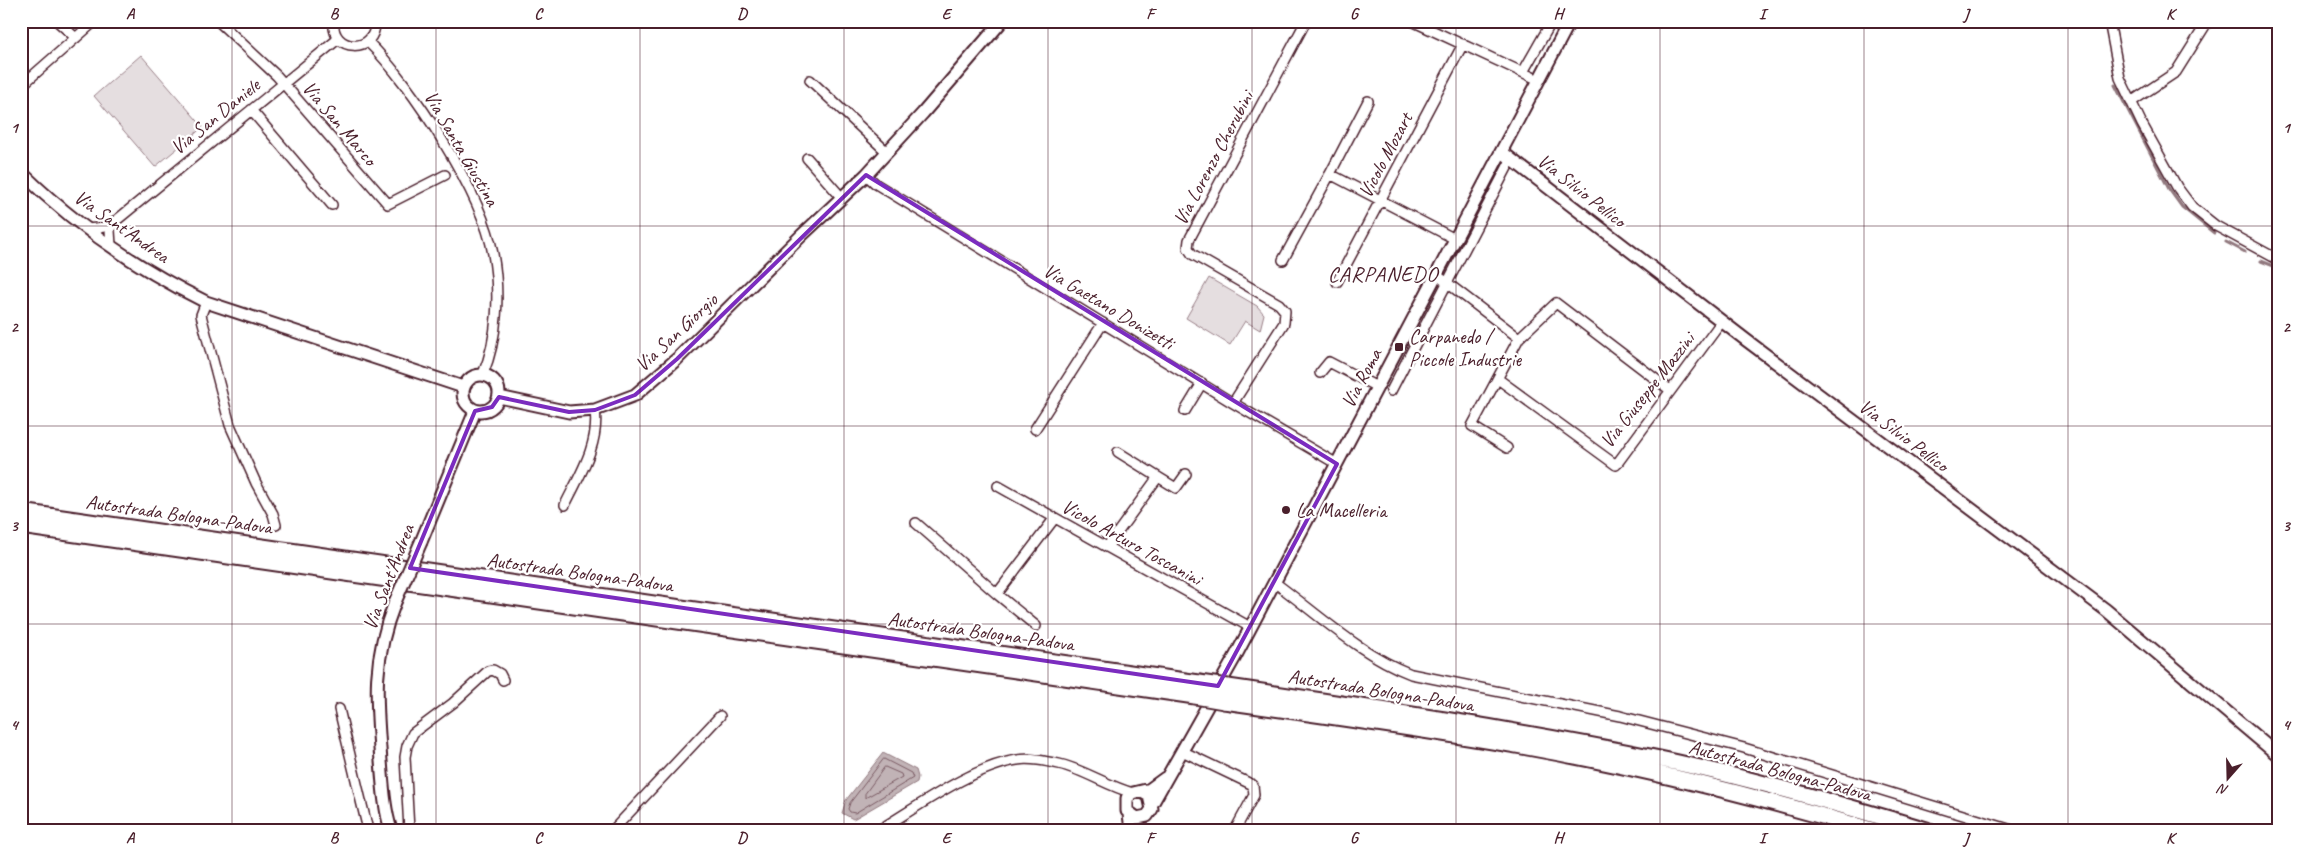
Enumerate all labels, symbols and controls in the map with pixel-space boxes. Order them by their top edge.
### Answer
text: A [126,4,136,24]
text: B [330,4,340,24]
text: C [534,4,544,24]
text: D [737,4,748,24]
text: E [942,4,953,24]
text: F [1146,4,1157,24]
text: G [1350,4,1360,24]
text: H [1553,4,1565,24]
text: I [1759,4,1769,24]
text: J [1962,4,1971,24]
text: K [2166,4,2178,24]
street label: Via San Daniele [166,72,266,160]
street label: Via San Marco [297,76,384,172]
street label: Via Lorenzo Cherubini [1168,85,1260,229]
street label: Via Santa Giustina [419,86,506,212]
street label: Vicolo Mozart [1353,106,1419,202]
text: 1 [10,118,19,138]
text: 1 [2282,118,2291,138]
street label: Via Silvio Pellico [1532,148,1633,234]
street label: Via Sant'Andrea [69,184,176,270]
street label: Via Gaetano Donizetti [1039,258,1181,356]
district label: CARPANEDO [1328,260,1439,288]
street label: Via San Giorgio [630,287,724,377]
text: 2 [10,317,19,337]
text: 2 [2282,317,2291,337]
place label: Carpanedo / Piccole Industrie [1409,324,1523,372]
street label: Via Giuseppe Mazzini [1595,326,1702,453]
marker: Carpanedo / Piccole Industrie [1393,341,1405,353]
street label: Via Roma [1336,343,1388,412]
street label: Via Silvio Pellico [1854,394,1955,478]
street label: Autostrada Bologna-Padova [84,489,275,540]
street label: Vicolo Arturo Toscanini [1057,494,1208,592]
place label: La Macelleria [1296,498,1388,523]
marker: La Macelleria [1280,504,1292,516]
text: 3 [10,516,19,536]
text: 3 [2282,516,2291,536]
street label: Via Sant'Andrea [357,519,421,633]
street label: Autostrada Bologna-Padova [485,547,676,598]
street label: Autostrada Bologna-Padova [886,606,1077,657]
street label: Autostrada Bologna-Padova [1286,663,1477,718]
text: 4 [10,715,19,735]
text: 4 [2282,715,2291,735]
street label: Autostrada Bologna-Padova [1686,734,1875,807]
north arrow [2202,754,2252,804]
text: N [2215,779,2231,799]
text: A [126,828,136,848]
text: B [330,828,340,848]
text: C [534,828,544,848]
text: D [737,828,748,848]
text: E [942,828,953,848]
text: F [1146,828,1157,848]
text: G [1350,828,1360,848]
text: H [1553,828,1565,848]
text: I [1759,828,1769,848]
text: J [1962,828,1971,848]
text: K [2166,828,2178,848]

